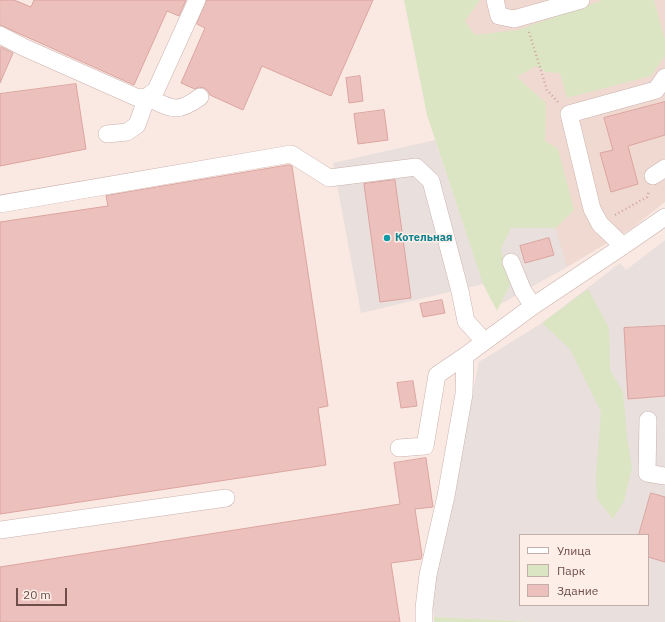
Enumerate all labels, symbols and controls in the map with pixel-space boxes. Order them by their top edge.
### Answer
place label: Котельная [395,231,452,245]
marker: Котельная [382,233,392,243]
legend [519,534,649,606]
text: Улица [557,543,591,558]
text: Парк [557,563,585,578]
scale bar [18,580,69,606]
text: Здание [557,583,598,598]
text: 20 m [23,587,51,602]

